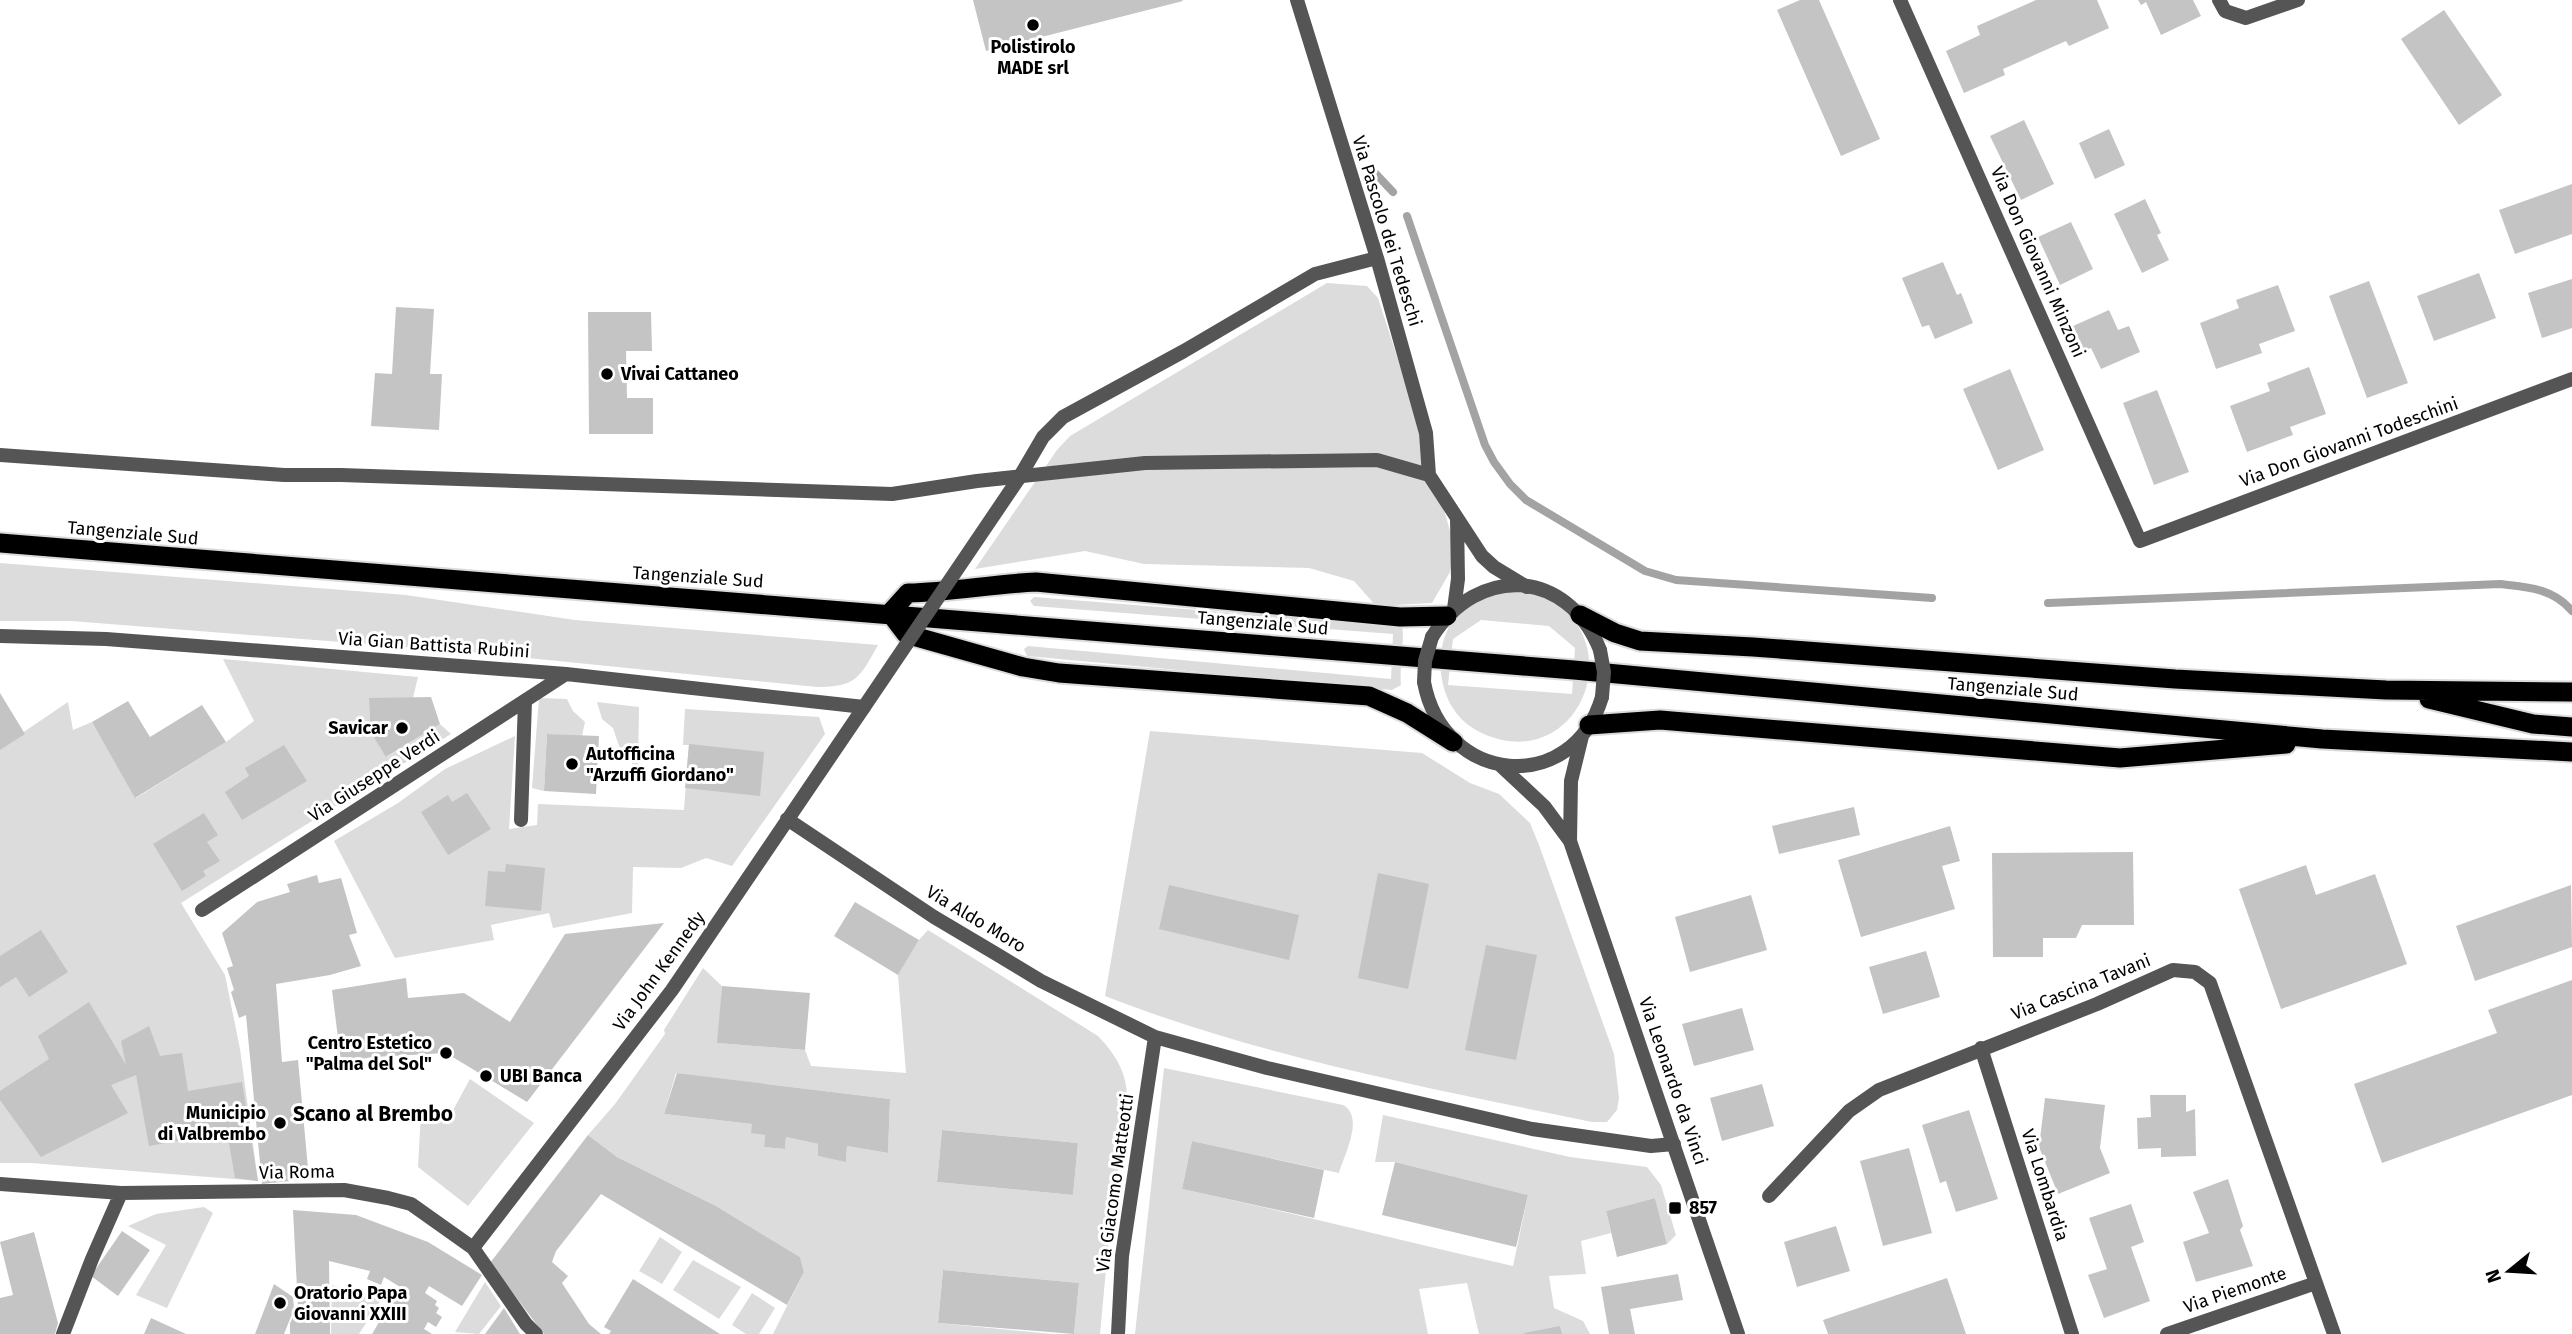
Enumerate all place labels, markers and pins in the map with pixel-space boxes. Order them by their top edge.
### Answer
marker: Polistirolo MADE srl [1025,17,1041,33]
place label: Polistirolo MADE srl [991,36,1075,79]
place label: Vivai Cattaneo [620,363,739,385]
marker: Vivai Cattaneo [599,366,615,382]
place label: Savicar [328,717,389,739]
marker: Savicar [394,720,410,736]
place label: Autofficina "Arzuffi Giordano" [585,743,734,786]
marker: Autofficina "Arzuffi Giordano" [564,756,580,772]
place label: Centro Estetico "Palma del Sol" [306,1032,432,1075]
marker: Centro Estetico "Palma del Sol" [438,1045,454,1061]
place label: UBI Banca [500,1065,582,1087]
marker: UBI Banca [478,1068,494,1084]
place label: Municipio di Valbrembo [157,1102,266,1145]
marker: Municipio di Valbrembo [272,1115,288,1131]
place label: 857 [1689,1197,1718,1219]
marker: 857 [1667,1200,1683,1216]
place label: Oratorio Papa Giovanni XXIII [294,1282,407,1325]
marker: Oratorio Papa Giovanni XXIII [272,1295,288,1311]

